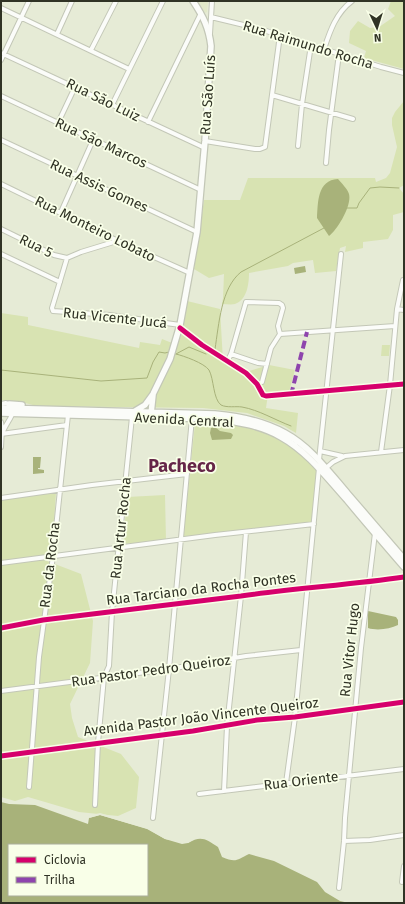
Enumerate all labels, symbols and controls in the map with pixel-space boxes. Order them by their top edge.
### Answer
north arrow [357,8,397,48]
street label: Rua Raimundo Rocha [241,17,375,73]
text: N [374,31,382,44]
street label: Rua São Luís [197,54,219,136]
street label: Rua São Luiz [63,75,143,125]
street label: Rua São Marcos [52,114,150,172]
street label: Rua Assis Gomes [47,156,151,216]
street label: Rua Monteiro Lobato [32,192,158,266]
street label: Rua 5 [17,231,55,261]
street label: Rua Vicente Jucá [62,304,168,332]
street label: Avenida Central [134,409,234,431]
district label: Pacheco [148,455,216,477]
street label: Rua Artur Rocha [107,476,135,580]
street label: Rua da Rocha [36,521,64,609]
street label: Rua Tarciano da Rocha Pontes [105,569,297,609]
street label: Rua Vitor Hugo [337,602,363,698]
street label: Rua Pastor Pedro Queiroz [70,651,232,691]
street label: Avenida Pastor João Vincente Queiroz [83,694,319,740]
street label: Rua Oriente [263,768,339,794]
legend [8,844,148,896]
text: Ciclovia [44,853,86,867]
text: Trilha [44,873,75,887]

